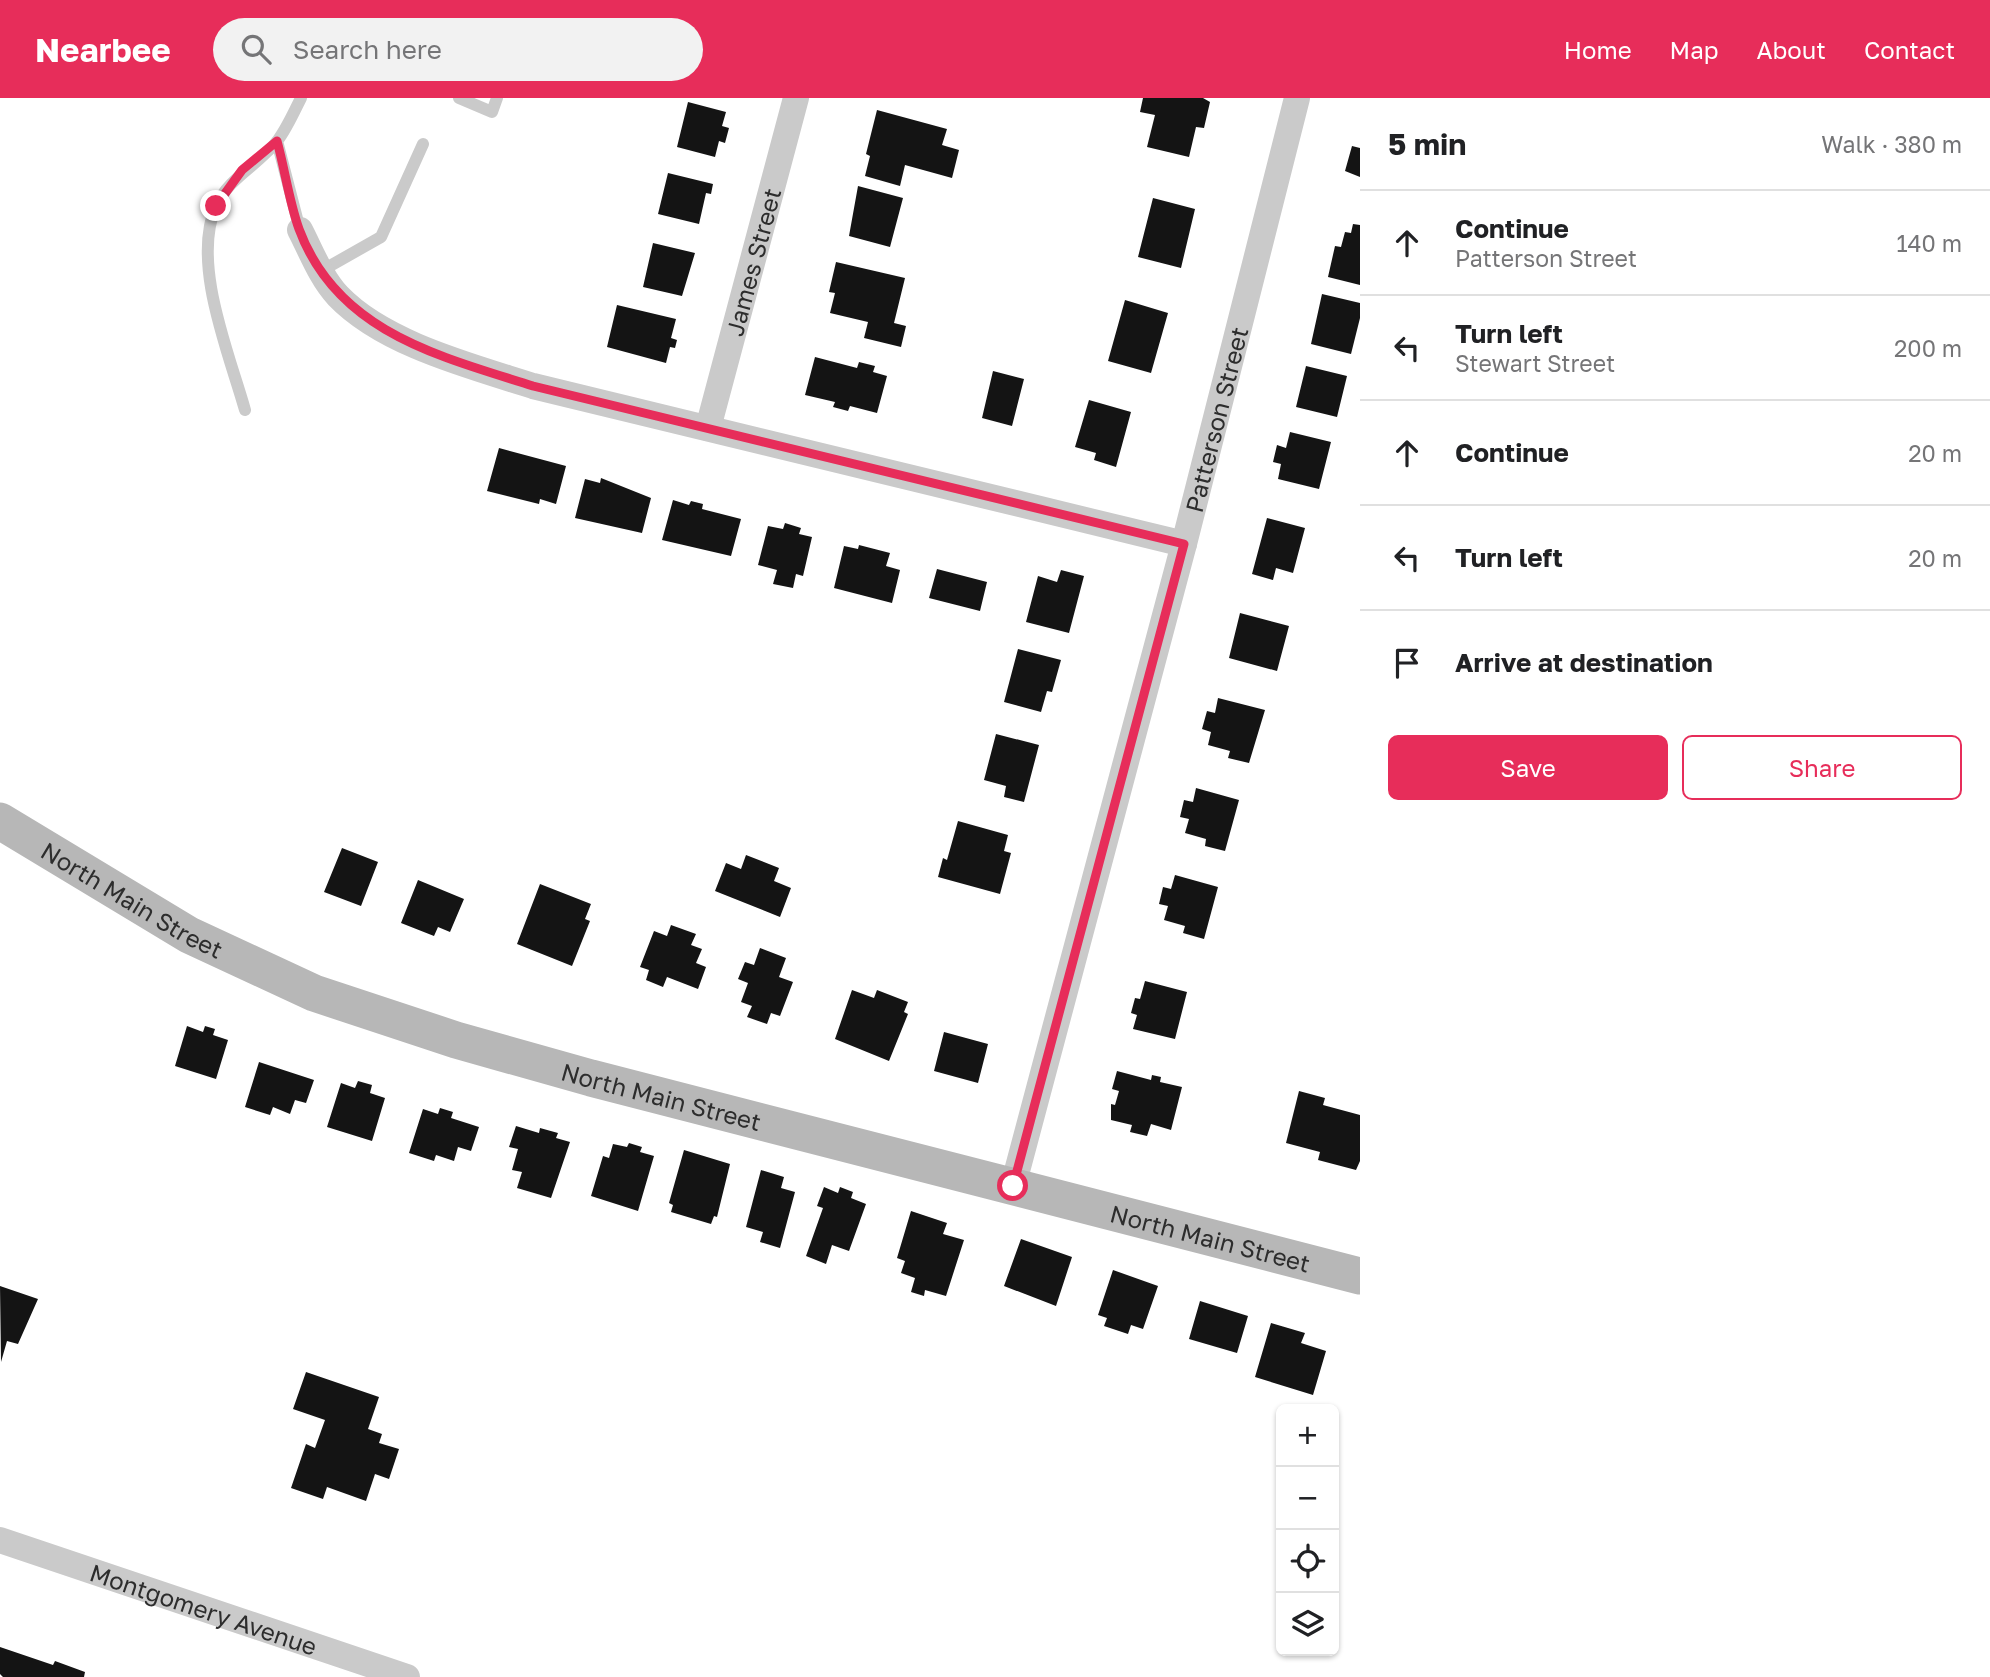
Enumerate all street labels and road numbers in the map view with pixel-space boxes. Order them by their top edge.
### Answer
street label: James Street [719,185,786,339]
street label: Patterson Street [1178,324,1253,515]
street label: North Main Street [36,835,228,963]
street label: North Main Street [558,1056,764,1136]
street label: North Main Street [1107,1198,1314,1277]
street label: Montgomery Avenue [86,1557,321,1660]

